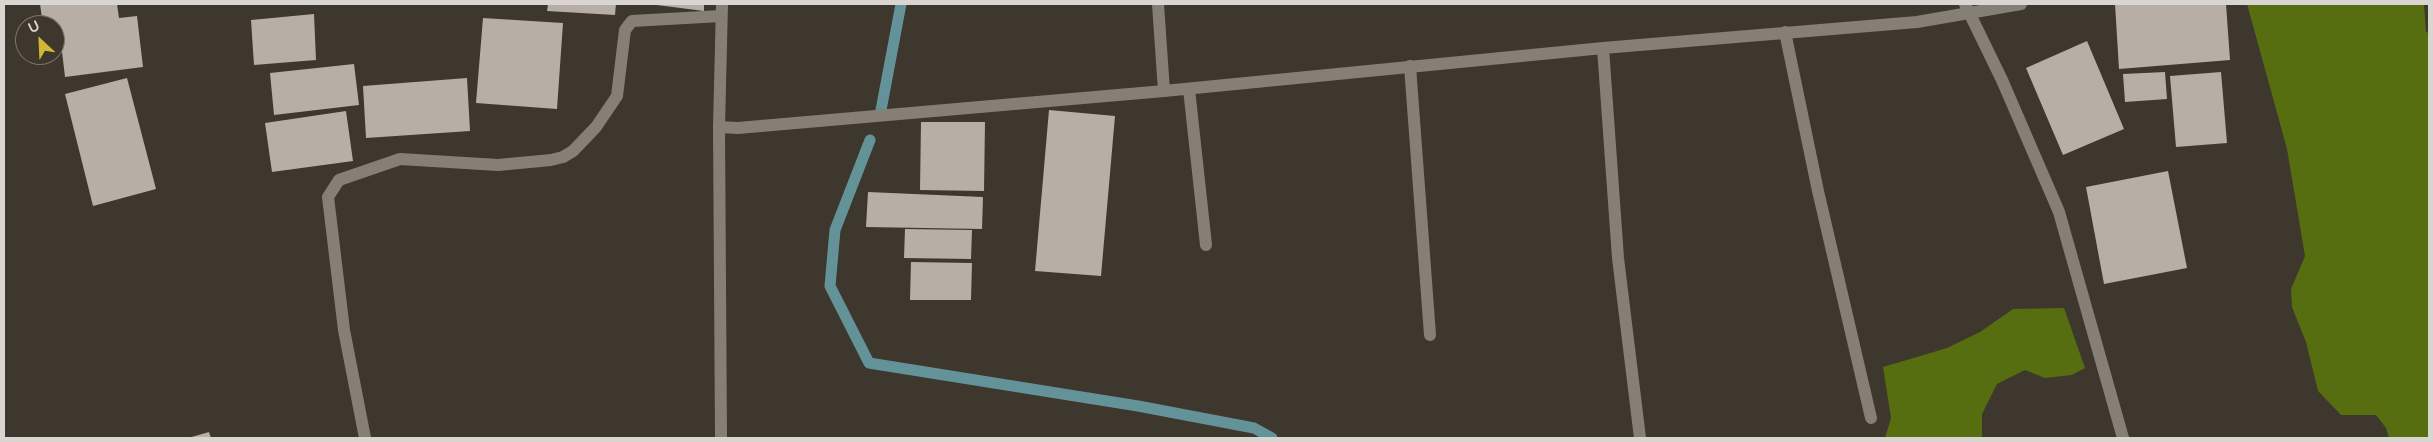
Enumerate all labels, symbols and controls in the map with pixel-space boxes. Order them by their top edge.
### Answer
north arrow [15,15,65,65]
text: U [25,17,42,37]

